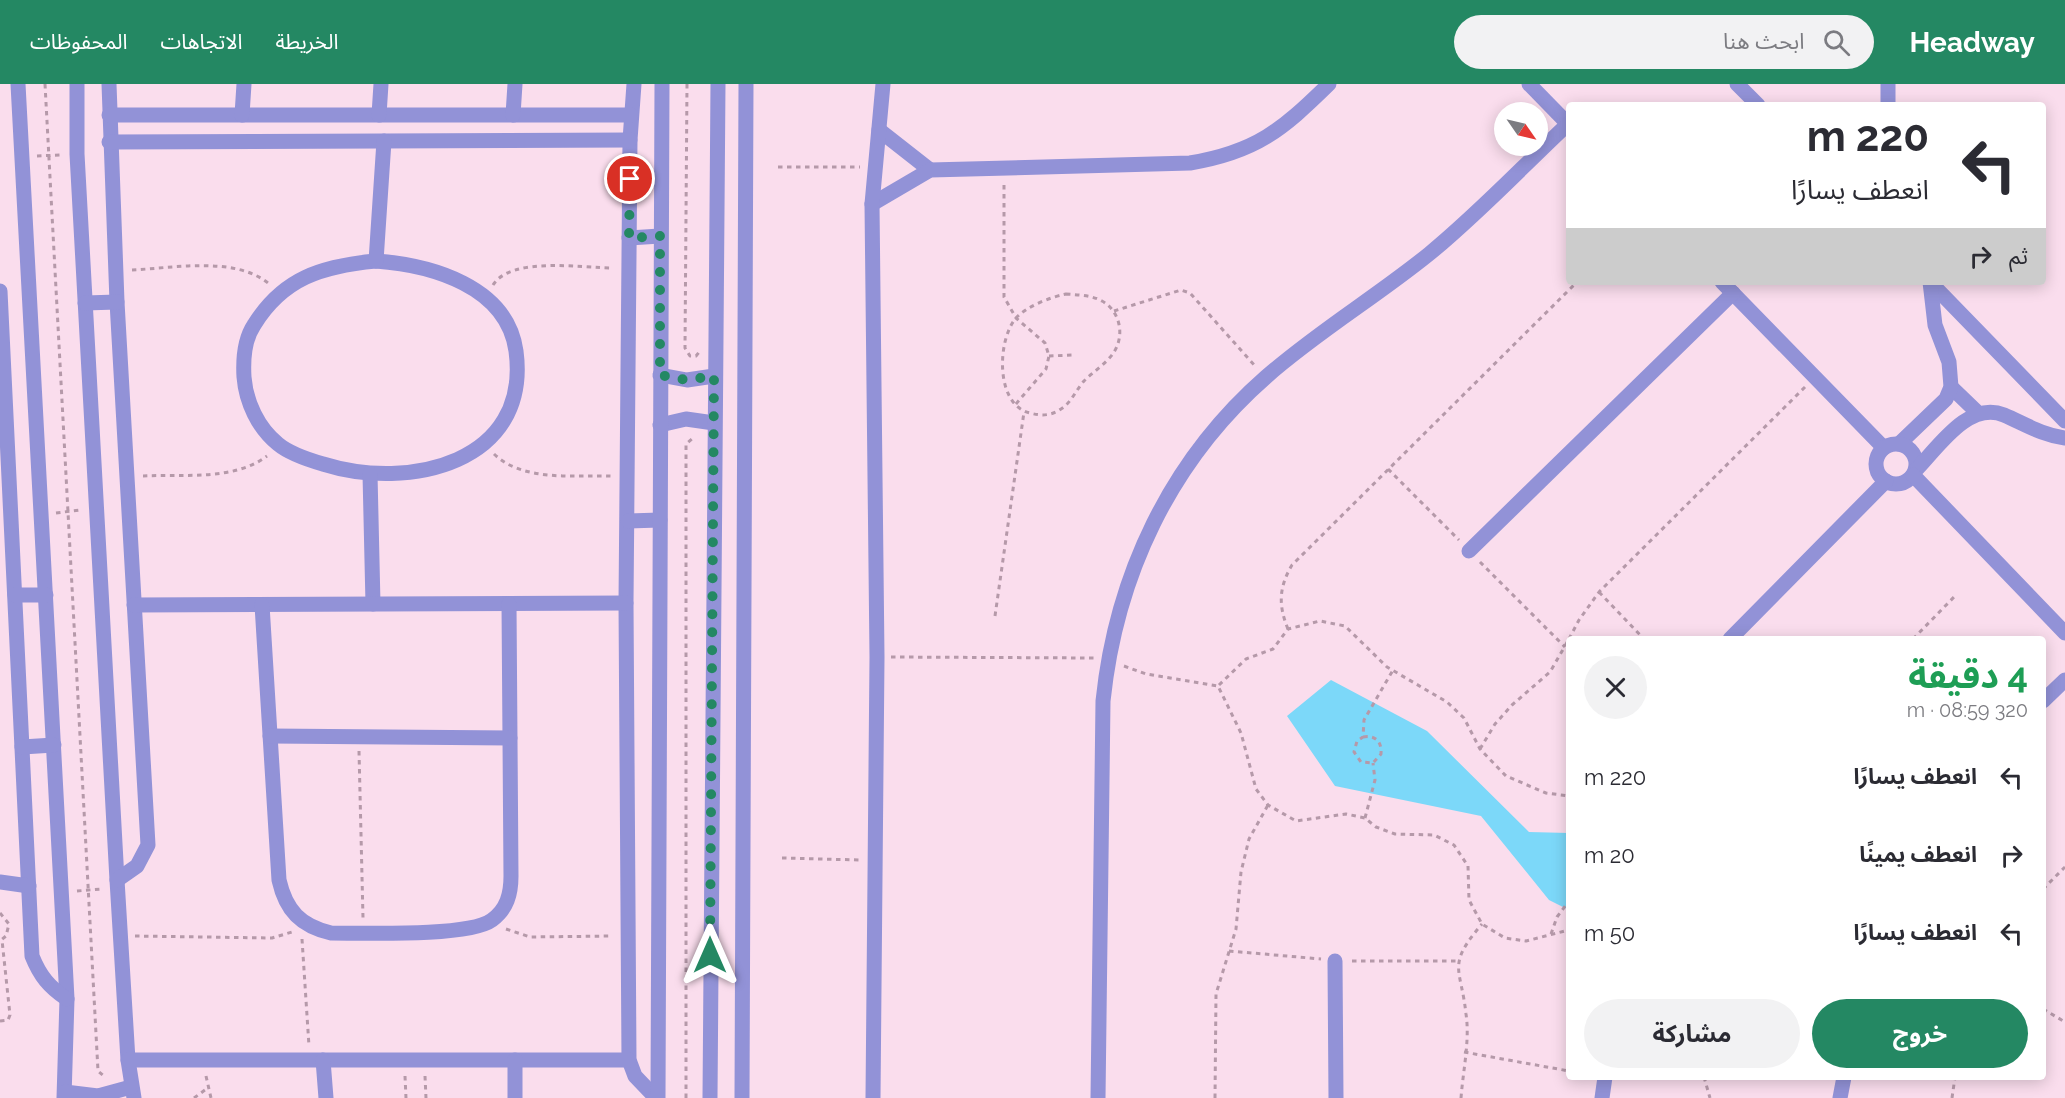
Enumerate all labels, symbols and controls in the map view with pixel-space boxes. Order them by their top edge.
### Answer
search box [1454,15,1874,69]
icon: search [1820,26,1853,59]
text: Headway [1910,26,2035,59]
text: ابحث هنا [1723,28,1805,54]
text: المحفوظات [30,29,127,54]
text: الاتجاهات [160,29,242,54]
text: الخريطة [275,29,338,54]
north arrow [1494,102,1548,156]
map controls [1494,102,1548,156]
text: 220 m [1807,112,1929,161]
icon: left [1950,126,2028,204]
pin [604,153,655,204]
icon: arrive [613,162,646,195]
text: انعطف يسارًا [1791,174,1929,205]
icon: right [1964,240,1997,273]
text: ثم [2009,243,2028,269]
text: 4 دقيقة [1908,654,2028,696]
button: close [1584,656,1647,719]
text: 320 m · 08:59 [1907,698,2028,722]
icon: left [1995,761,2028,794]
text: انعطف يسارًا [1854,763,1977,789]
text: 220 m [1584,764,1646,790]
icon: right [1995,839,2028,872]
text: انعطف يمينًا [1859,841,1977,867]
text: 20 m [1584,842,1635,868]
icon: left [1995,917,2028,950]
text: انعطف يسارًا [1854,919,1977,945]
text: 50 m [1584,920,1635,946]
position arrow [678,923,742,987]
button: مشاركة [1584,999,1800,1068]
button: خروج [1812,999,2028,1068]

